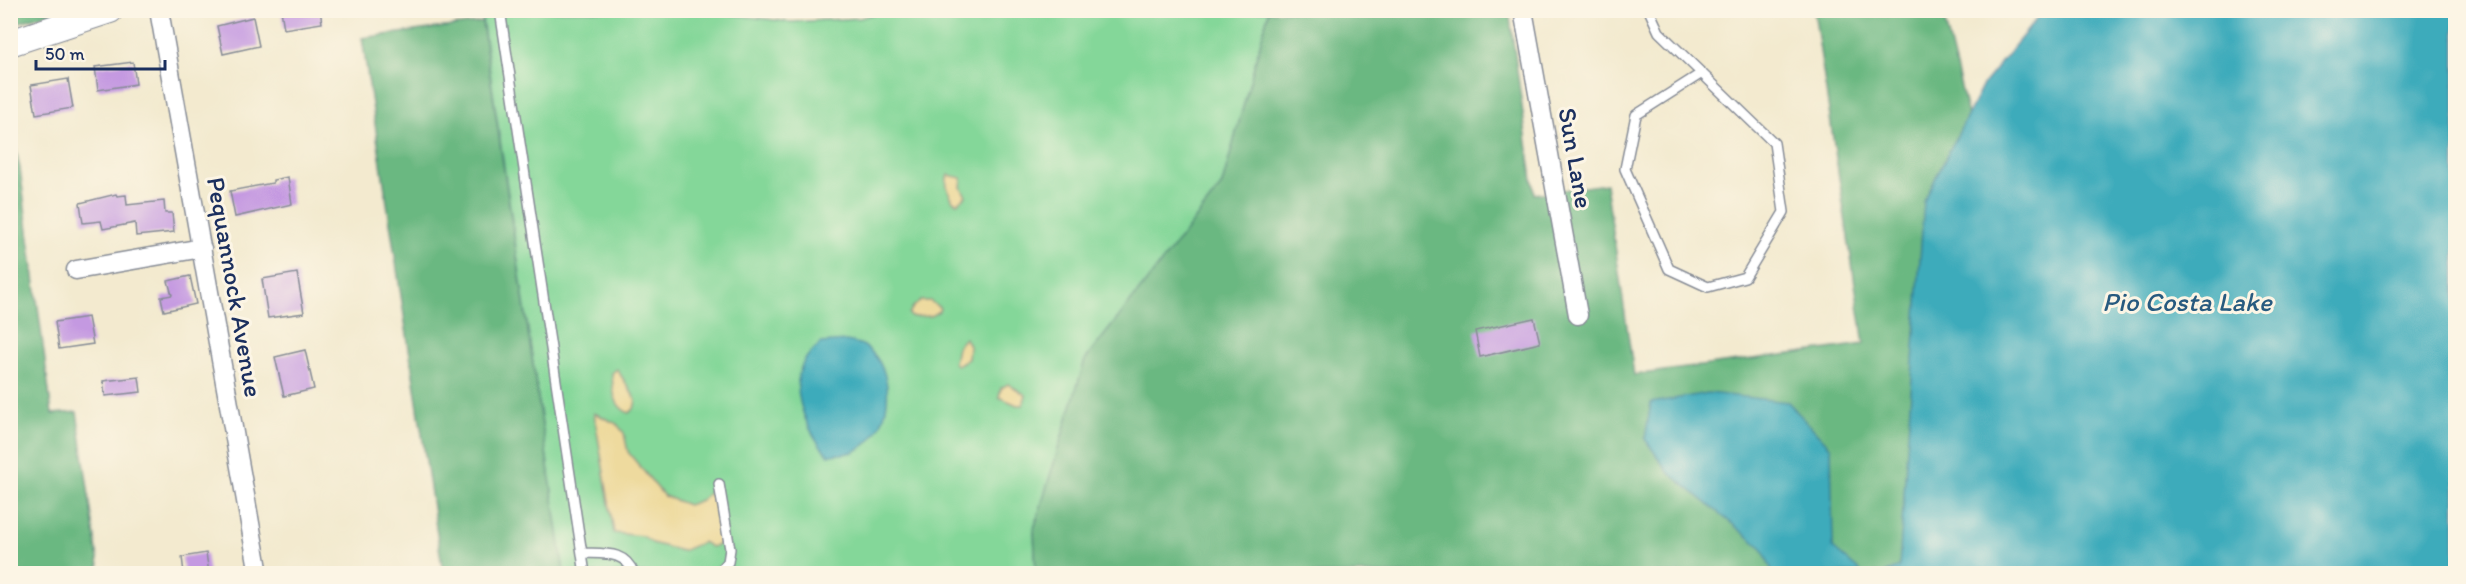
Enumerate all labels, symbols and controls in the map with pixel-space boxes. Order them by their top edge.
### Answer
scale bar [36,33,165,71]
text: 50 m [45,43,85,65]
street label: Sun Lane [1551,105,1601,211]
street label: Pequannock Avenue [200,174,270,400]
water label: Pio Costa Lake [2102,285,2273,318]

